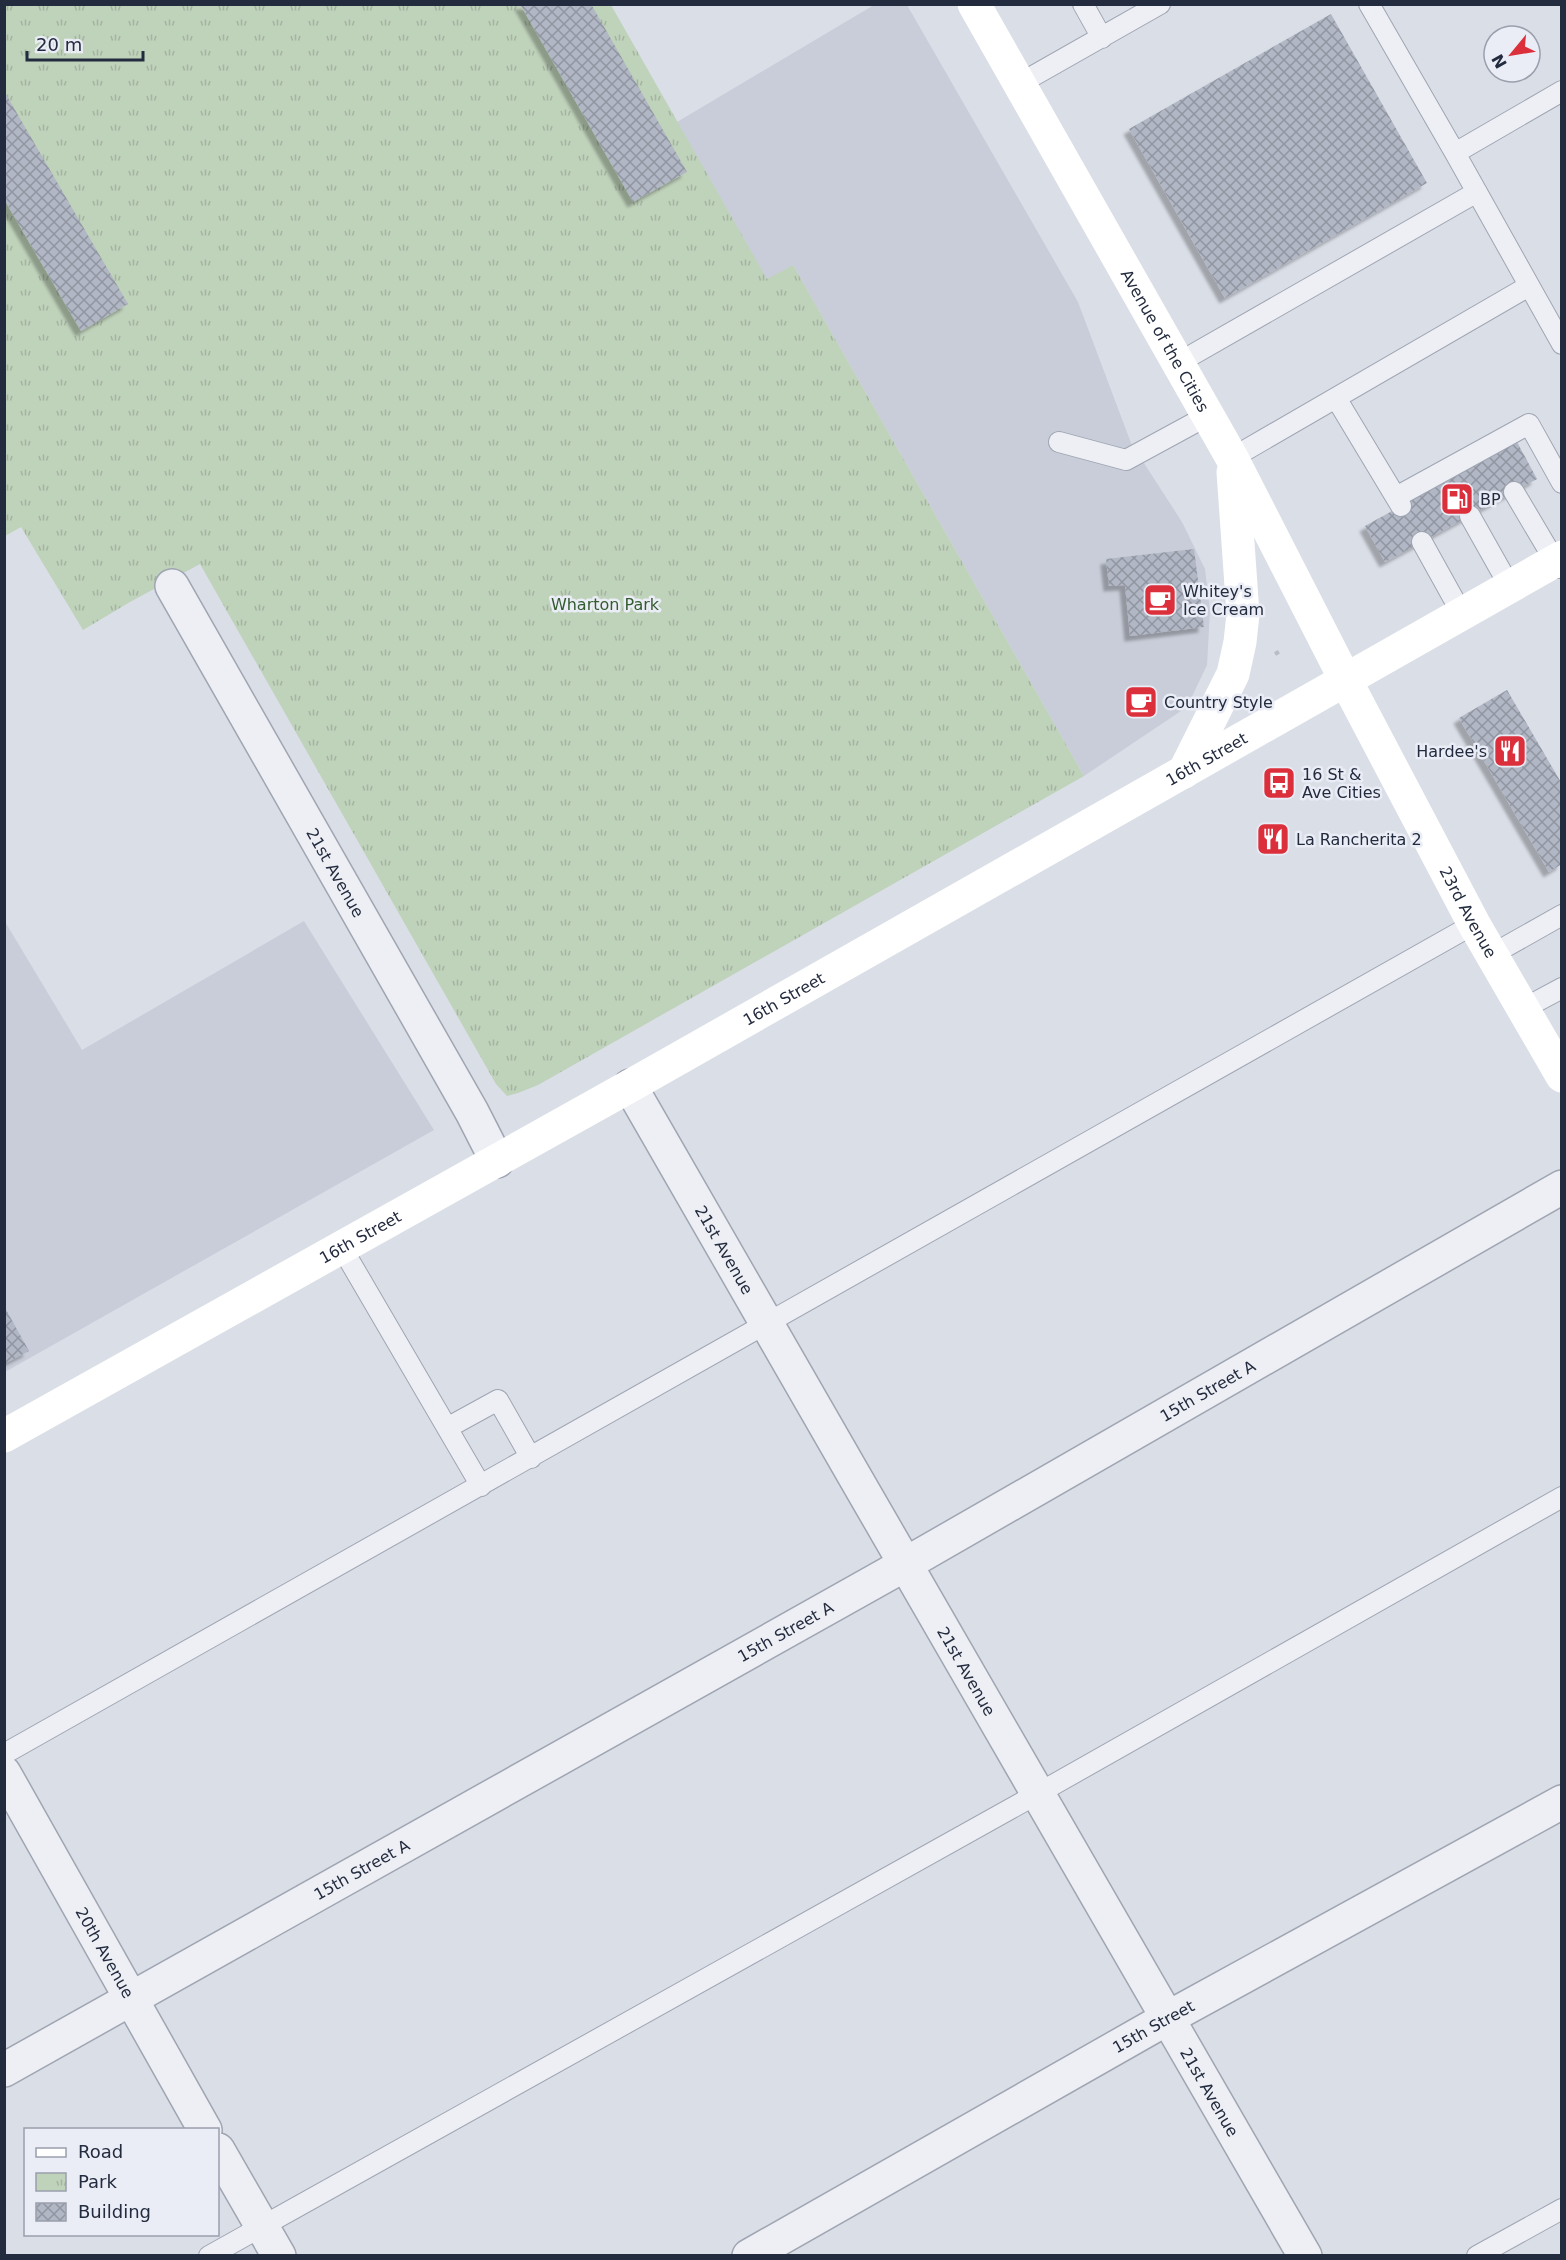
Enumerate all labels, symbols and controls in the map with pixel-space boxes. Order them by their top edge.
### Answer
scale bar [27,24,142,62]
north arrow [1482,24,1542,84]
text: 20 m [36,34,82,55]
text: N [1488,51,1511,72]
street label: Avenue of the Cities [1117,266,1213,415]
fuel station icon: BP [1439,481,1475,517]
place label: BP [1480,490,1501,509]
cafe icon: Whitey's Ice Cream [1142,582,1178,618]
place label: Whitey's Ice Cream [1183,582,1264,619]
park label: Wharton Park [551,595,660,614]
cafe icon: Country Style [1123,684,1159,720]
place label: Country Style [1164,693,1273,712]
street label: 16th Street [1162,728,1250,789]
restaurant icon: Hardee's [1492,733,1528,769]
place label: Hardee's [1416,742,1487,761]
bus stop icon: 16 St & Ave Cities [1261,765,1297,801]
place label: 16 St & Ave Cities [1302,765,1381,802]
restaurant icon: La Rancherita 2 [1255,821,1291,857]
street label: 21st Avenue [303,825,368,921]
place label: La Rancherita 2 [1296,830,1422,849]
street label: 23rd Avenue [1436,863,1501,961]
street label: 16th Street [740,968,828,1029]
street label: 21st Avenue [691,1202,757,1298]
street label: 16th Street [316,1207,404,1267]
street label: 15th Street A [1157,1356,1258,1425]
street label: 15th Street A [734,1597,837,1666]
street label: 21st Avenue [934,1623,1000,1719]
street label: 15th Street A [310,1835,413,1904]
street label: 20th Avenue [72,1904,138,2001]
street label: 15th Street [1109,1996,1197,2057]
street label: 21st Avenue [1176,2044,1243,2140]
legend [24,2128,219,2236]
text: Road [78,2141,123,2162]
text: Park [78,2171,117,2192]
text: Building [78,2201,151,2222]

